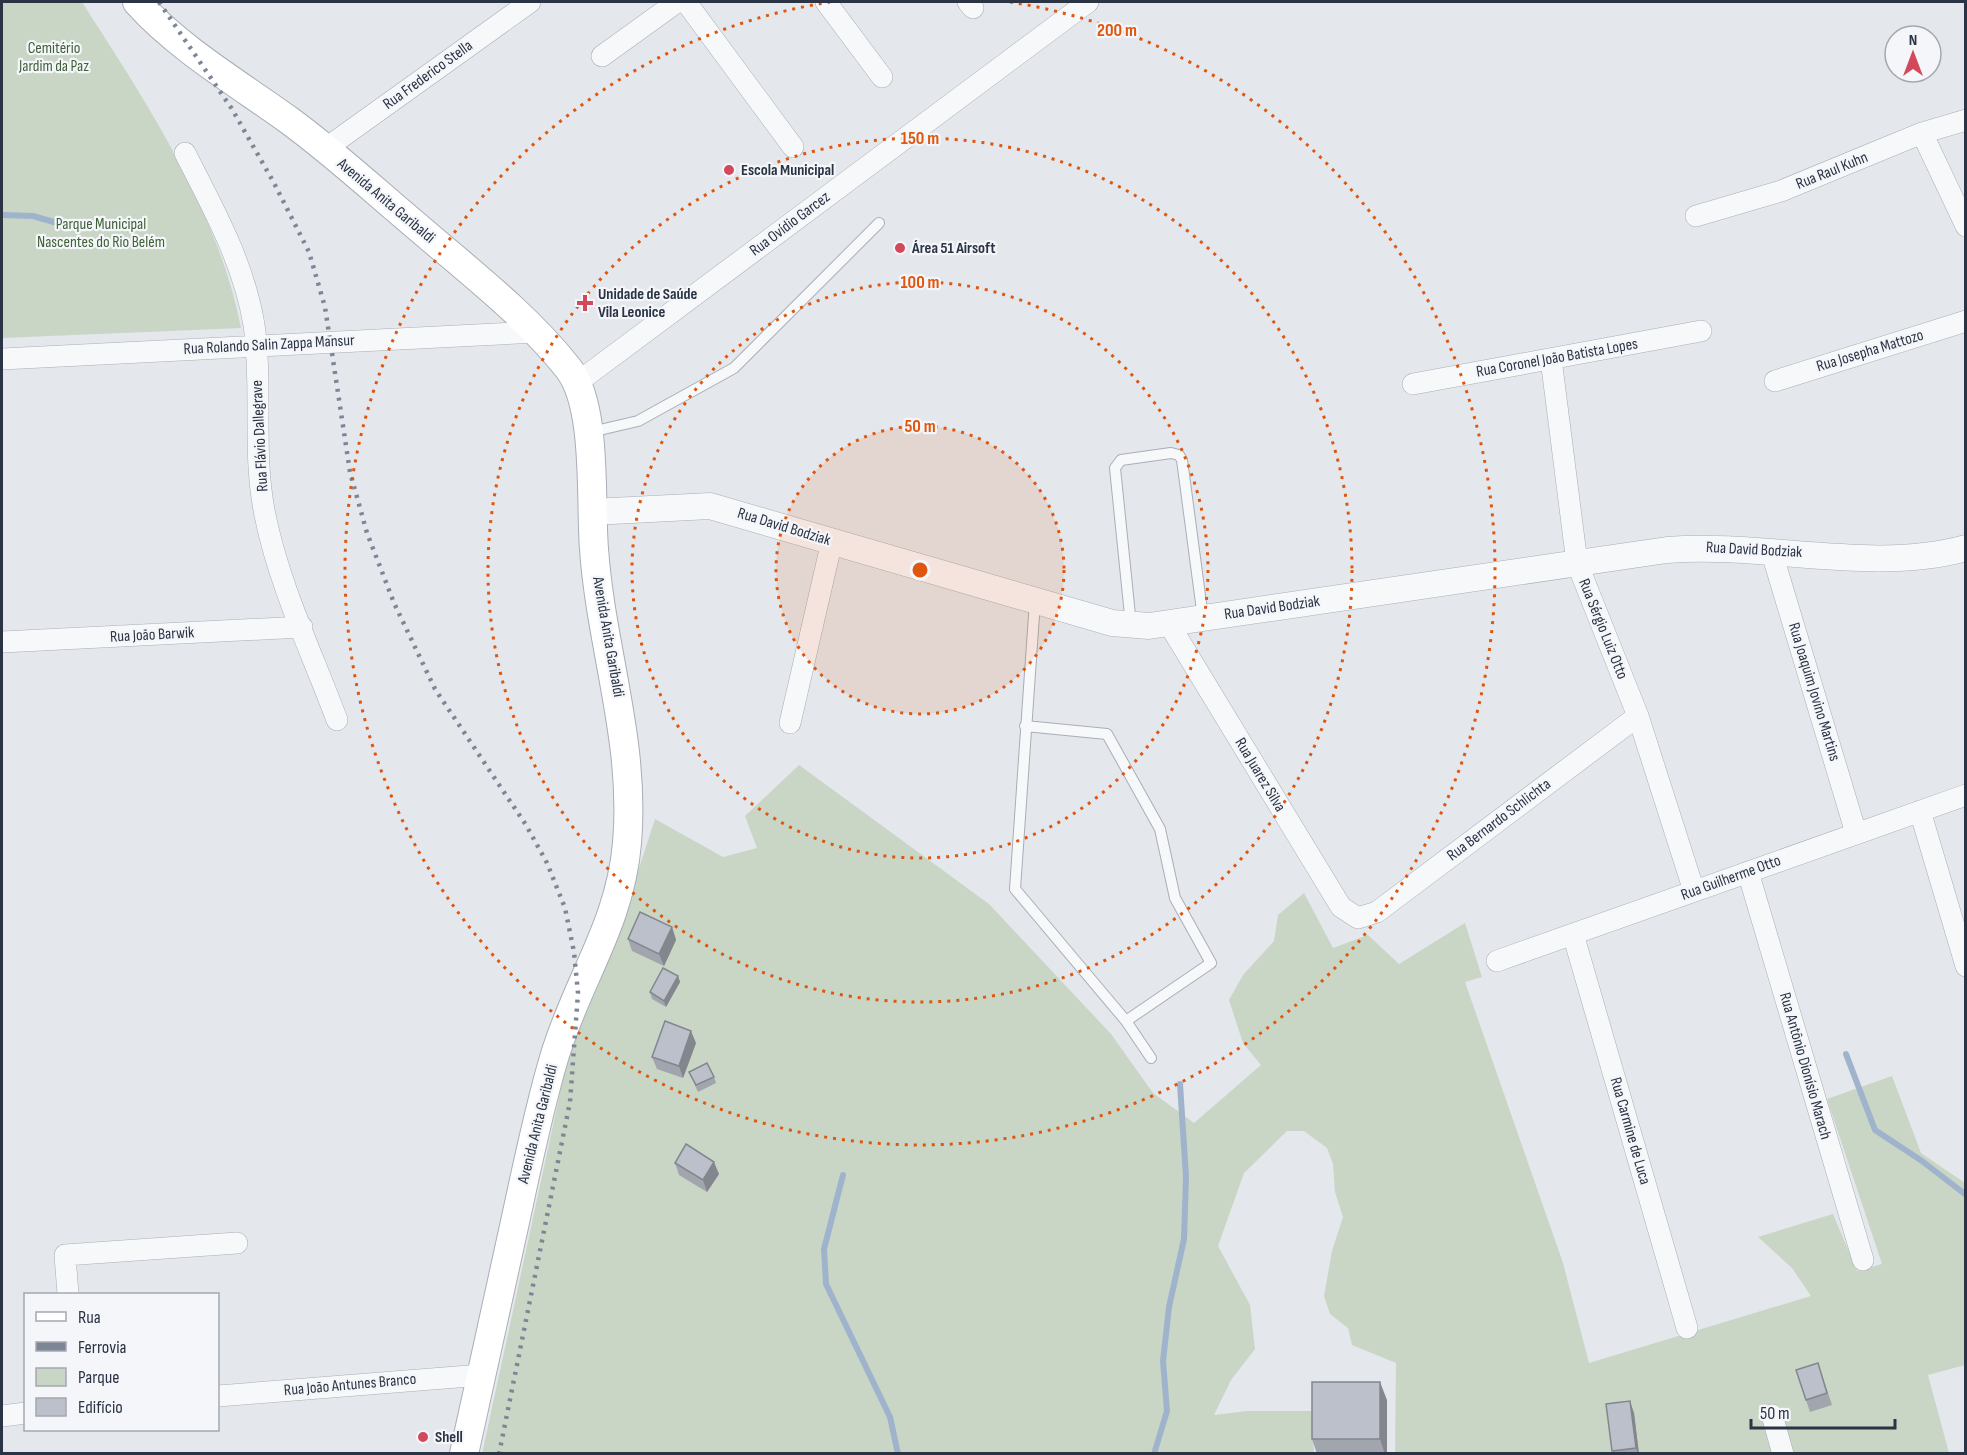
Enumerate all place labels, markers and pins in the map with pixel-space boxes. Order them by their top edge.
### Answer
place label: Escola Municipal [741,161,834,180]
marker: Escola Municipal [722,163,736,177]
place label: Área 51 Airsoft [911,239,995,258]
marker: Área 51 Airsoft [893,241,907,255]
place label: Unidade de Saúde Vila Leonice [598,285,698,322]
marker: Unidade de Saúde Vila Leonice [576,294,594,312]
centre of rings [910,560,930,580]
place label: Shell [435,1428,463,1447]
marker: Shell [416,1430,430,1444]

